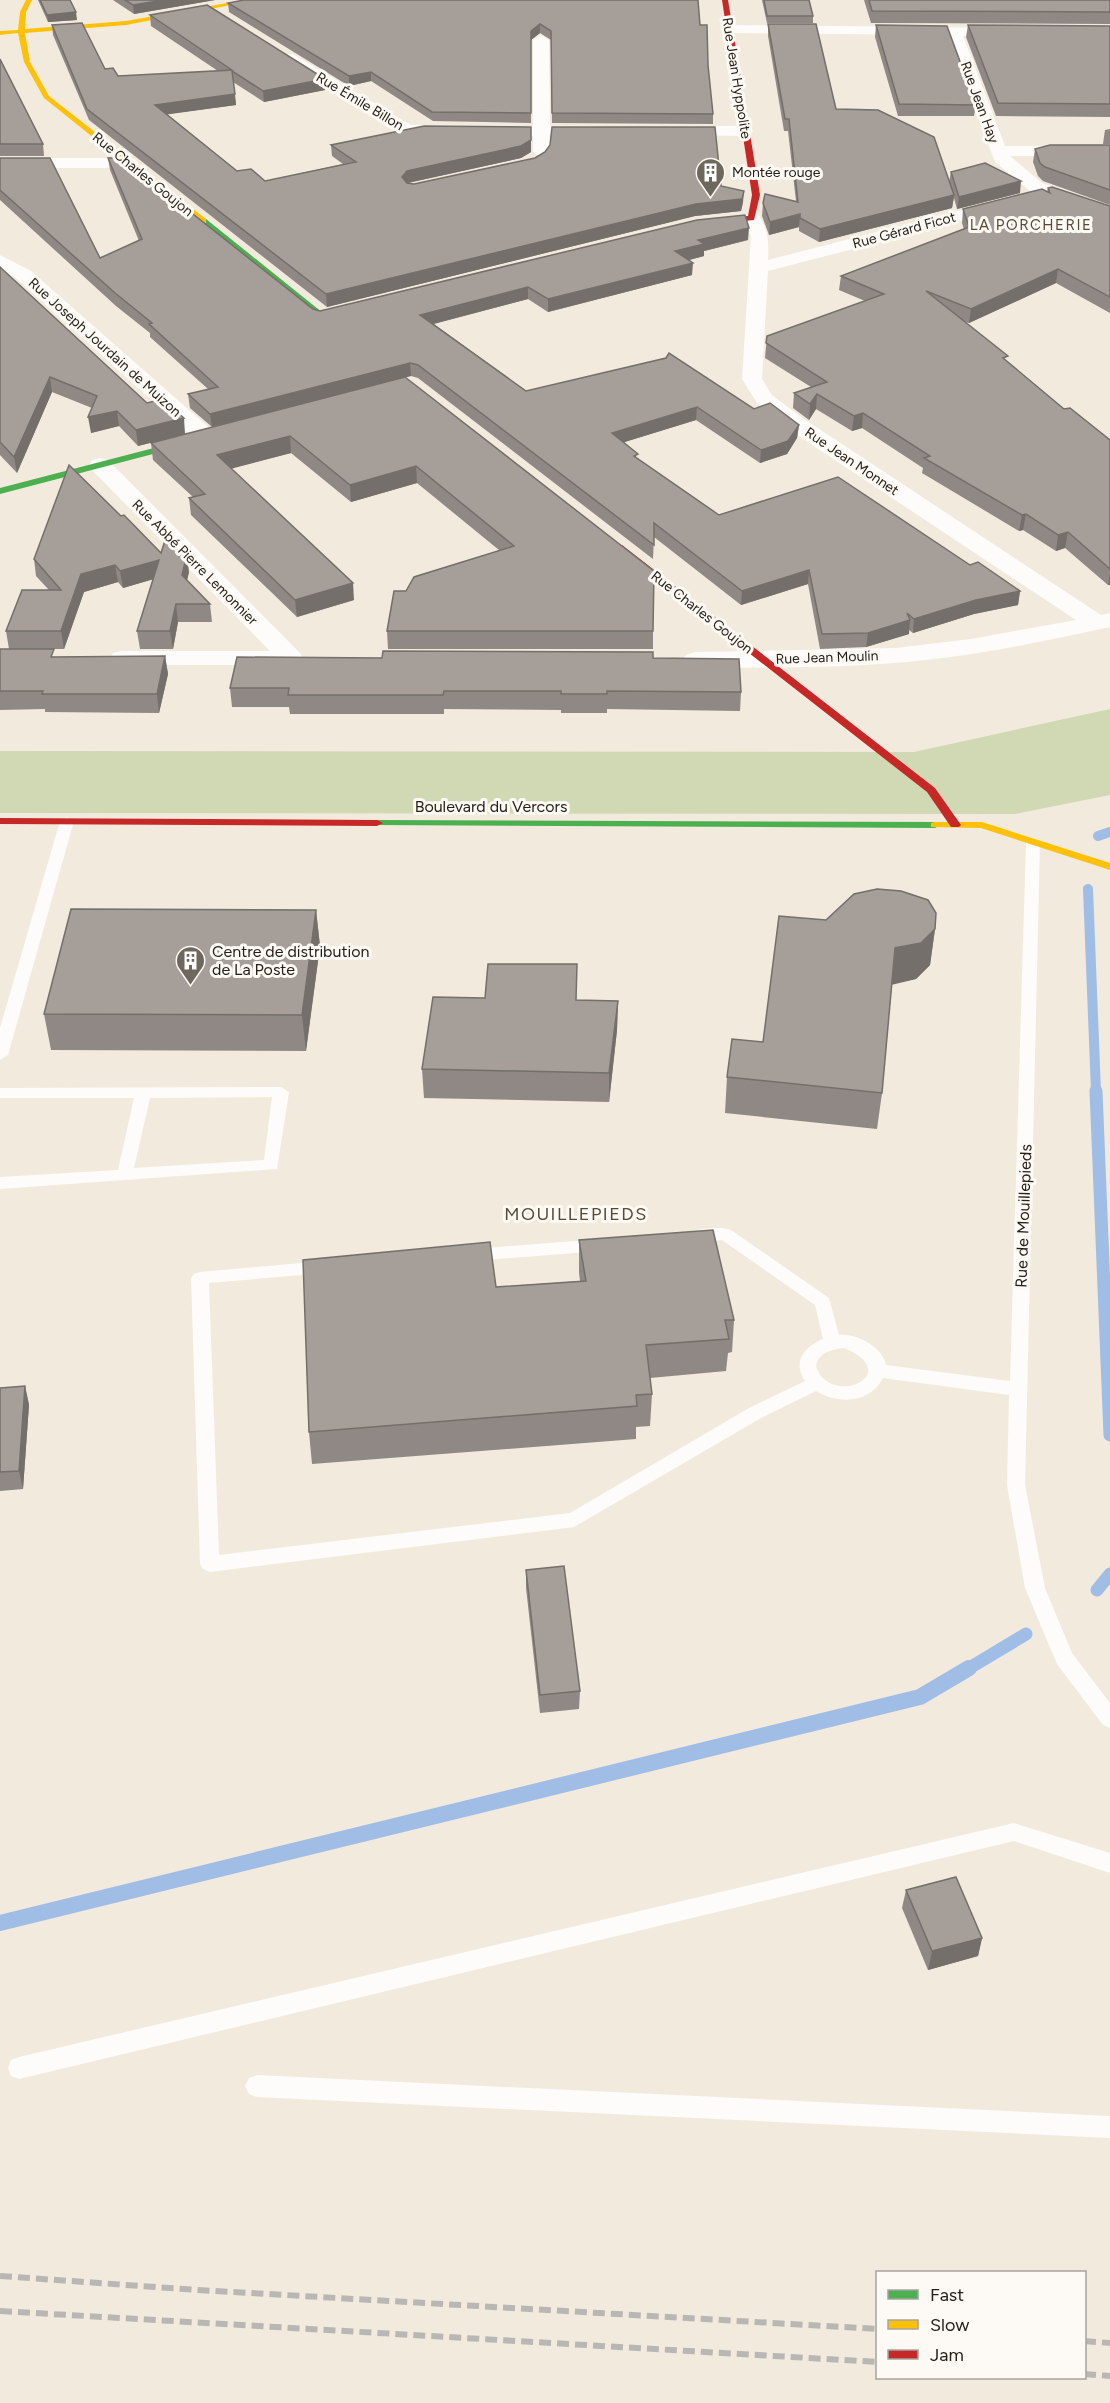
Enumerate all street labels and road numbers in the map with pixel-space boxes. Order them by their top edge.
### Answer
street label: Rue Jean Hyppolite [719,16,755,140]
street label: Rue Jean Hay [957,59,1002,146]
street label: Rue Émile Billon [313,69,407,134]
street label: Rue Charles Goujon [89,129,197,220]
street label: Rue Gérard Ficot [851,209,958,252]
street label: Rue Joseph Jourdain de Muizon [25,274,185,421]
street label: Rue Jean Monnet [802,424,902,499]
street label: Rue Abbé Pierre Lemonnier [128,496,261,629]
street label: Rue Charles Goujon [647,567,756,658]
street label: Rue Jean Moulin [775,647,879,668]
street label: Boulevard du Vercors [415,797,567,816]
street label: Rue de Mouillepieds [1011,1144,1036,1288]

